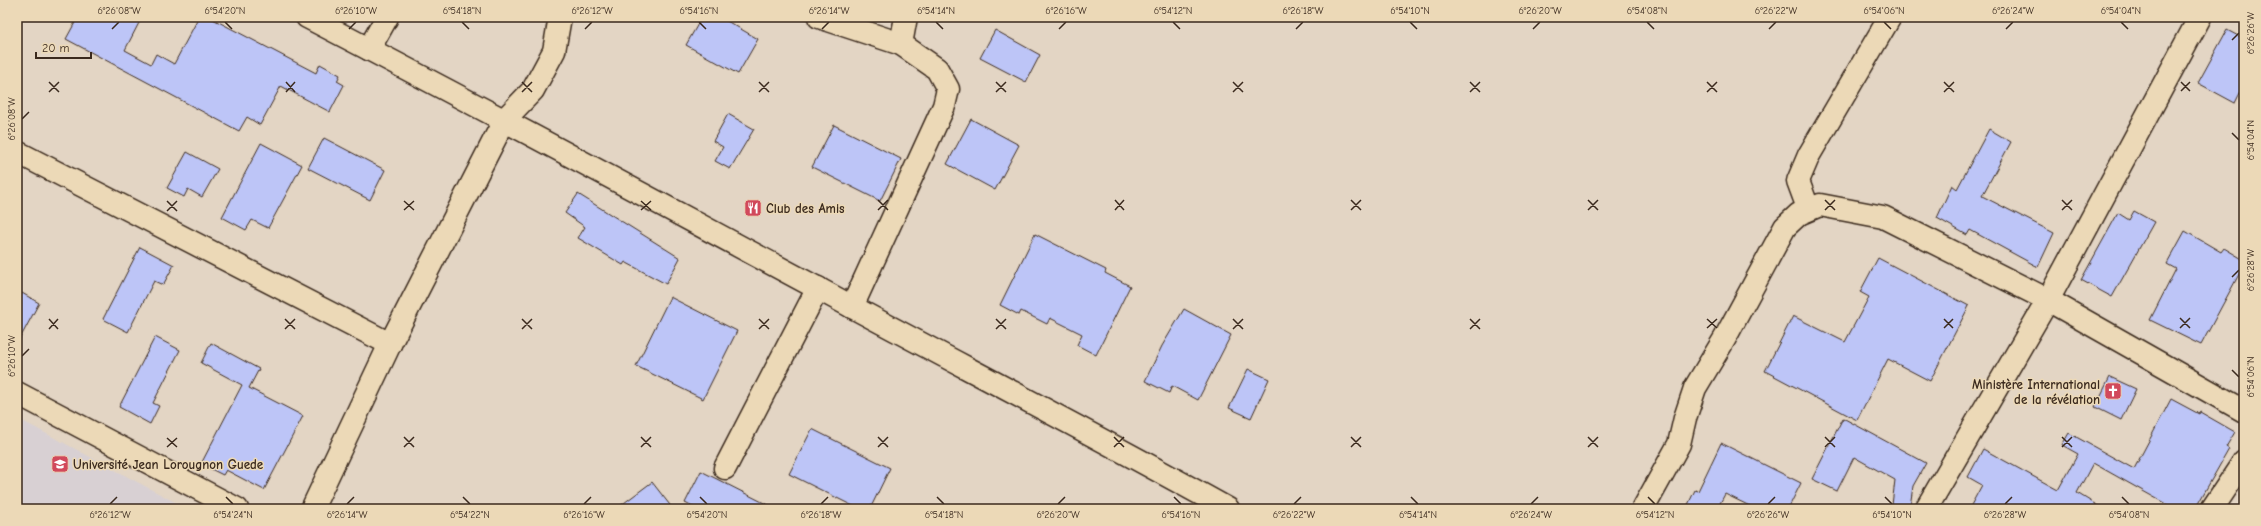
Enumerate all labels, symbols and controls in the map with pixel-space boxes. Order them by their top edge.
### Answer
text: 6°26'08"W [97,5,141,17]
text: 6°54'20"N [205,5,245,17]
text: 6°26'10"W [335,5,377,17]
text: 6°54'18"N [443,5,481,17]
text: 6°26'12"W [571,5,613,17]
text: 6°54'16"N [680,5,718,17]
text: 6°26'14"W [809,5,850,17]
text: 6°54'14"N [917,5,955,17]
text: 6°26'16"W [1045,5,1087,17]
text: 6°54'12"N [1154,5,1192,17]
text: 6°26'18"W [1282,5,1324,17]
text: 6°54'10"N [1390,5,1430,17]
text: 6°26'20"W [1518,5,1562,17]
text: 6°54'08"N [1627,5,1667,17]
text: 6°26'22"W [1755,5,1798,17]
text: 6°54'06"N [1864,5,1904,17]
text: 6°26'24"W [1992,5,2034,17]
text: 6°54'04"N [2101,5,2141,17]
text: 6°26'26"W [2245,11,2257,54]
scale bar [36,34,91,60]
text: 20 m [42,41,70,55]
text: 6°26'08"W [6,97,18,141]
text: 6°54'04"N [2245,120,2257,160]
restaurant icon: Club des Amis [743,198,763,218]
place label: Club des Amis [766,201,845,216]
text: 6°26'28"W [2245,249,2257,291]
text: 6°26'10"W [6,335,18,377]
text: 6°54'06"N [2245,357,2257,397]
place label: Ministère International de la révélation [1972,377,2100,407]
church icon: Ministère International de la révélation [2103,381,2123,401]
school or university icon: Université Jean Lorougnon Guede [50,454,70,474]
place label: Université Jean Lorougnon Guede [73,457,264,472]
text: 6°26'12"W [89,509,131,521]
text: 6°54'24"N [213,509,253,521]
text: 6°26'14"W [327,509,368,521]
text: 6°54'22"N [450,509,490,521]
text: 6°26'16"W [563,509,605,521]
text: 6°54'20"N [687,509,727,521]
text: 6°26'18"W [800,509,842,521]
text: 6°54'18"N [925,509,963,521]
text: 6°26'20"W [1036,509,1080,521]
text: 6°54'16"N [1162,509,1200,521]
text: 6°26'22"W [1273,509,1316,521]
text: 6°54'14"N [1399,509,1437,521]
text: 6°26'24"W [1510,509,1552,521]
text: 6°54'12"N [1636,509,1674,521]
text: 6°26'26"W [1747,509,1790,521]
text: 6°54'10"N [1872,509,1912,521]
text: 6°26'28"W [1984,509,2026,521]
text: 6°54'08"N [2109,509,2149,521]

